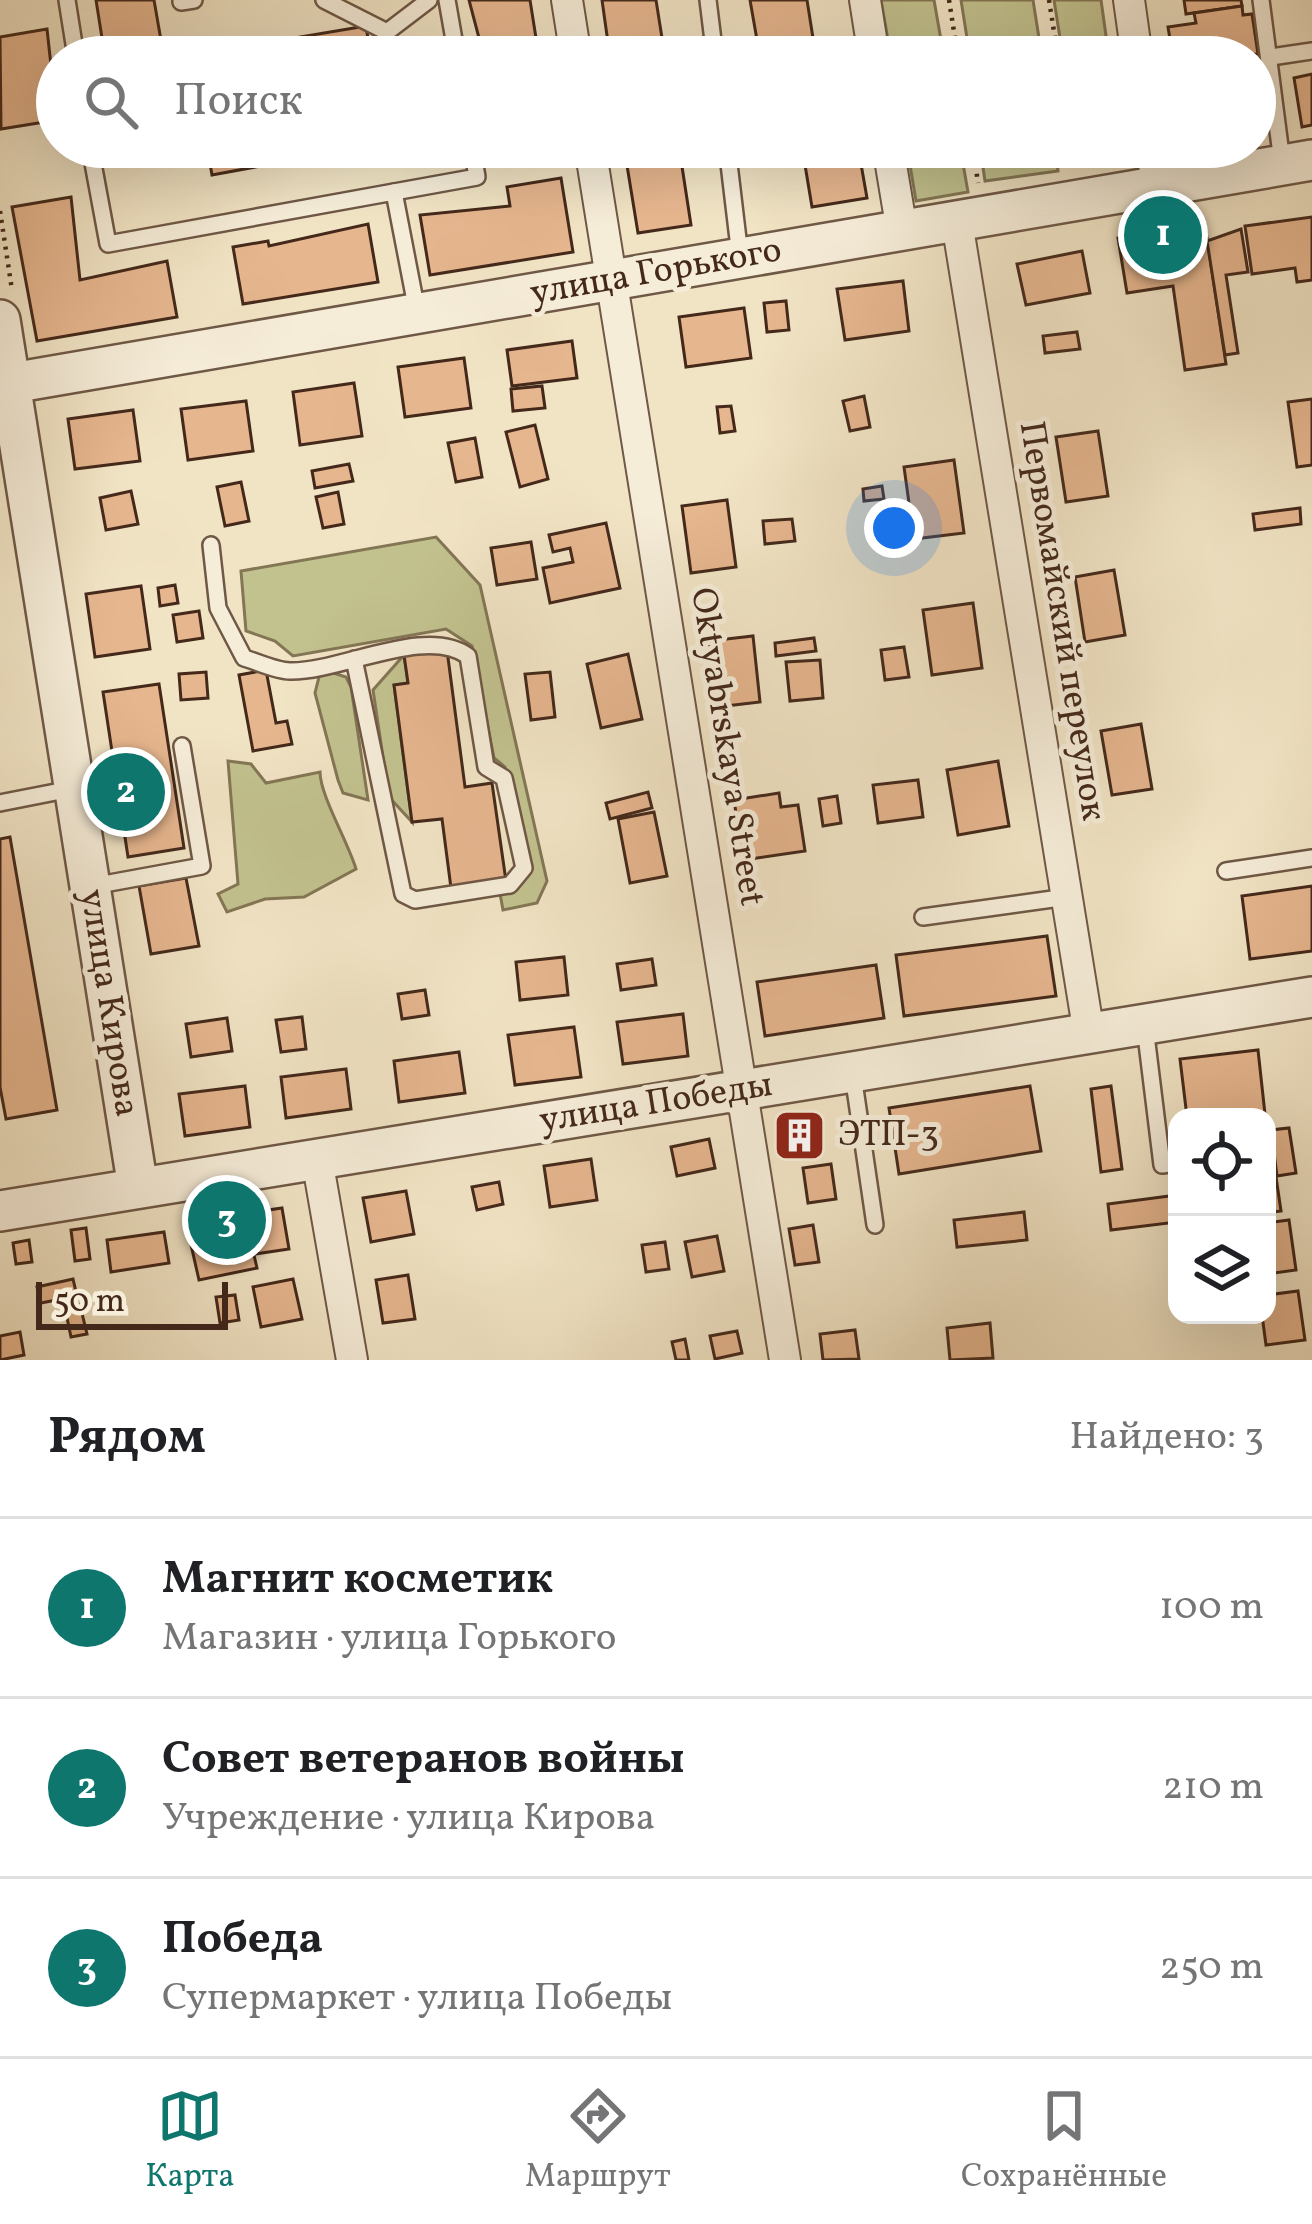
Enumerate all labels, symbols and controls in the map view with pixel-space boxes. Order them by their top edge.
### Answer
search box [36,36,1276,168]
icon: search [78,69,144,135]
text: Поиск [174,71,303,134]
pin: 1 [1124,190,1202,280]
street label: улица Горького [526,226,786,320]
street label: Первомайский переулок [1005,418,1117,824]
your location [864,498,924,558]
street label: Oktyabrskaya Street [676,584,776,910]
pin: 2 [87,747,165,837]
street label: улица Кирова [65,886,151,1120]
street label: улица Победы [536,1061,776,1147]
building icon: ЭТП-3 [771,1108,827,1164]
map controls [1168,1108,1276,1324]
button: locate [1168,1108,1276,1216]
place label: ЭТП-3 [838,1111,939,1161]
pin: 3 [188,1175,266,1265]
button: layers [1168,1216,1276,1324]
scale bar [36,1276,228,1329]
text: 50 m [54,1280,125,1326]
text: Рядом [48,1403,206,1474]
text: Найдено: 3 [1069,1411,1264,1465]
text: Магнит косметик [162,1549,553,1612]
text: 1 [79,1581,95,1635]
text: 100 m [1159,1581,1264,1635]
text: Магазин · улица Горького [162,1612,617,1666]
text: Совет ветеранов войны [162,1729,684,1792]
text: 2 [77,1761,97,1815]
text: 210 m [1162,1761,1264,1815]
text: Учреждение · улица Кирова [162,1792,655,1846]
text: Победа [162,1909,323,1972]
text: 3 [77,1941,97,1995]
text: 250 m [1159,1941,1264,1995]
text: Супермаркет · улица Победы [162,1972,672,2026]
tab: Карта [145,2083,235,2201]
tab: Маршрут [525,2083,671,2201]
tab: Сохранённые [961,2083,1167,2201]

